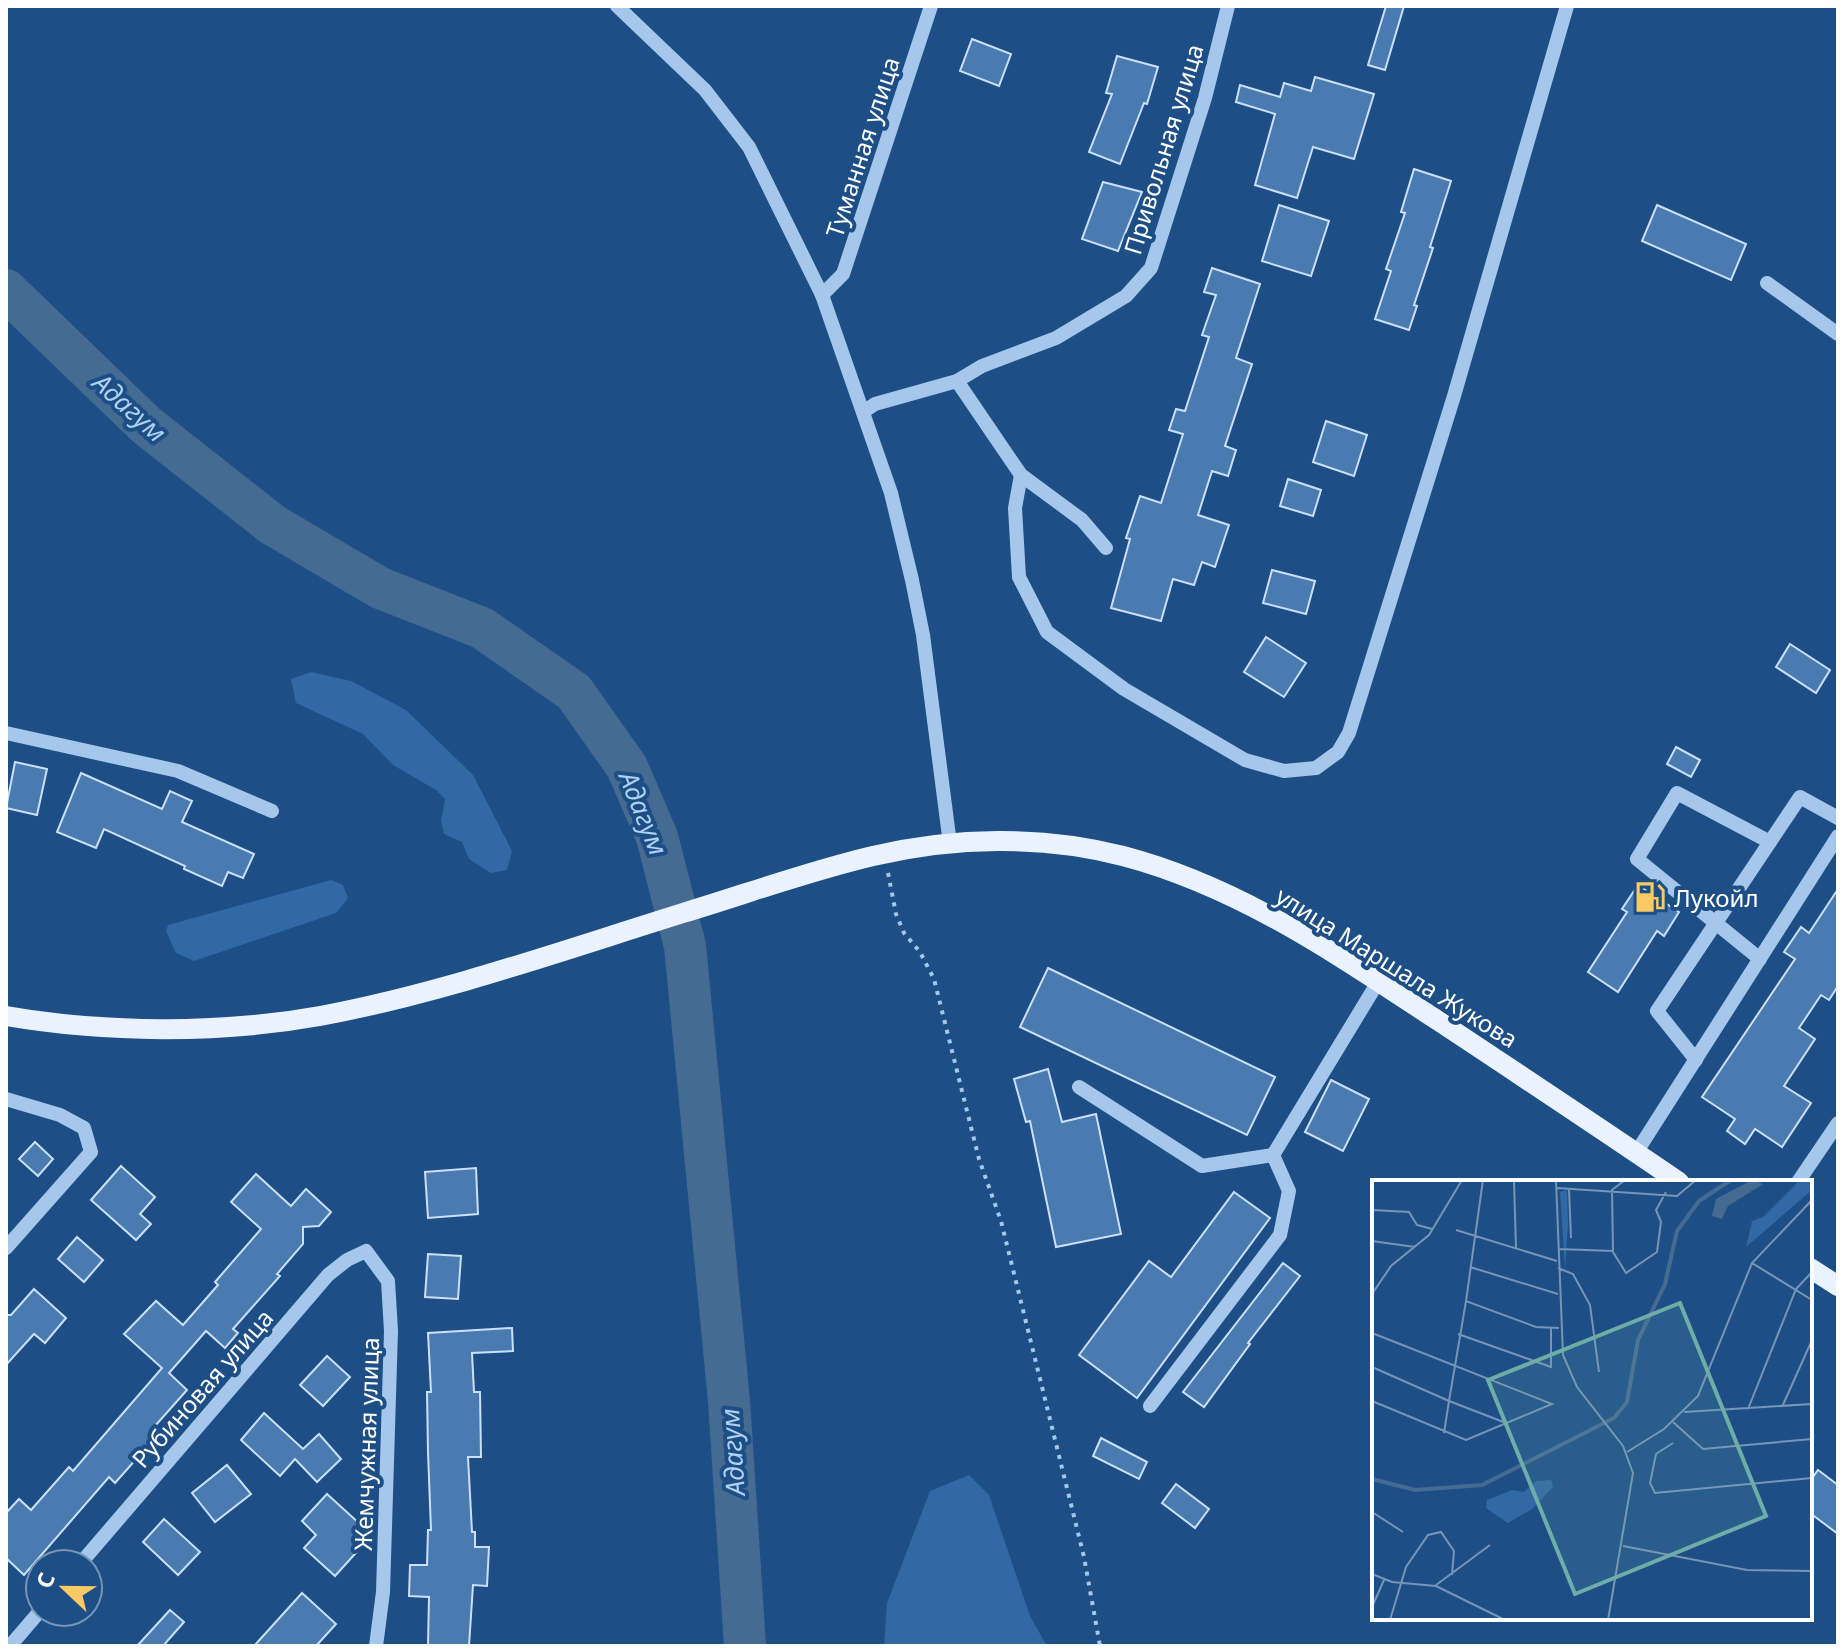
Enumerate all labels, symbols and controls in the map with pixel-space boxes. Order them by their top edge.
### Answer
street label: Привольная улица [1115,40,1211,258]
street label: Туманная улица [817,53,907,241]
water label: Адагум [84,363,174,450]
water label: Адагум [610,764,677,860]
street label: улица Маршала Жукова [1270,879,1524,1055]
fuel station icon: Лукойл [1633,880,1667,914]
place label: Лукойл [1674,881,1758,914]
inset map [1372,1180,1812,1620]
street label: Рубиновая улица [124,1302,280,1474]
street label: Жемчужная улица [346,1337,386,1551]
water label: Адагум [711,1407,753,1499]
north arrow [24,1548,104,1628]
text: С [28,1568,61,1592]

